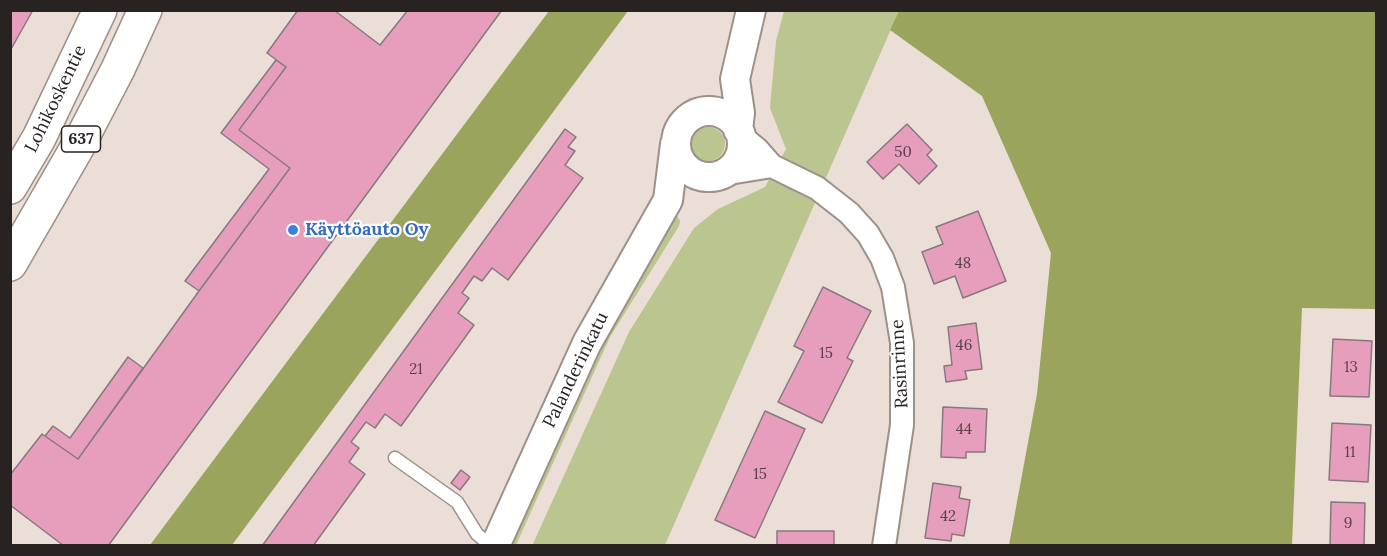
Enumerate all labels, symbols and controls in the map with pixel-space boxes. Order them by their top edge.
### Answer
street label: Lohikoskentie [21,42,91,156]
road number: 637 [62,126,100,152]
house number: 50 [894,144,912,162]
place label: Käyttöauto Oy [305,219,428,241]
marker: Käyttöauto Oy [286,223,300,237]
house number: 48 [955,255,971,273]
street label: Palanderinkatu [539,309,613,431]
street label: Rasinrinne [887,319,913,409]
house number: 46 [956,337,972,355]
house number: 15 [819,345,833,363]
house number: 13 [1344,359,1358,377]
house number: 21 [409,361,423,379]
house number: 44 [956,421,972,439]
house number: 11 [1345,444,1355,462]
house number: 15 [753,466,767,484]
house number: 42 [940,508,956,526]
house number: 9 [1344,515,1352,533]

